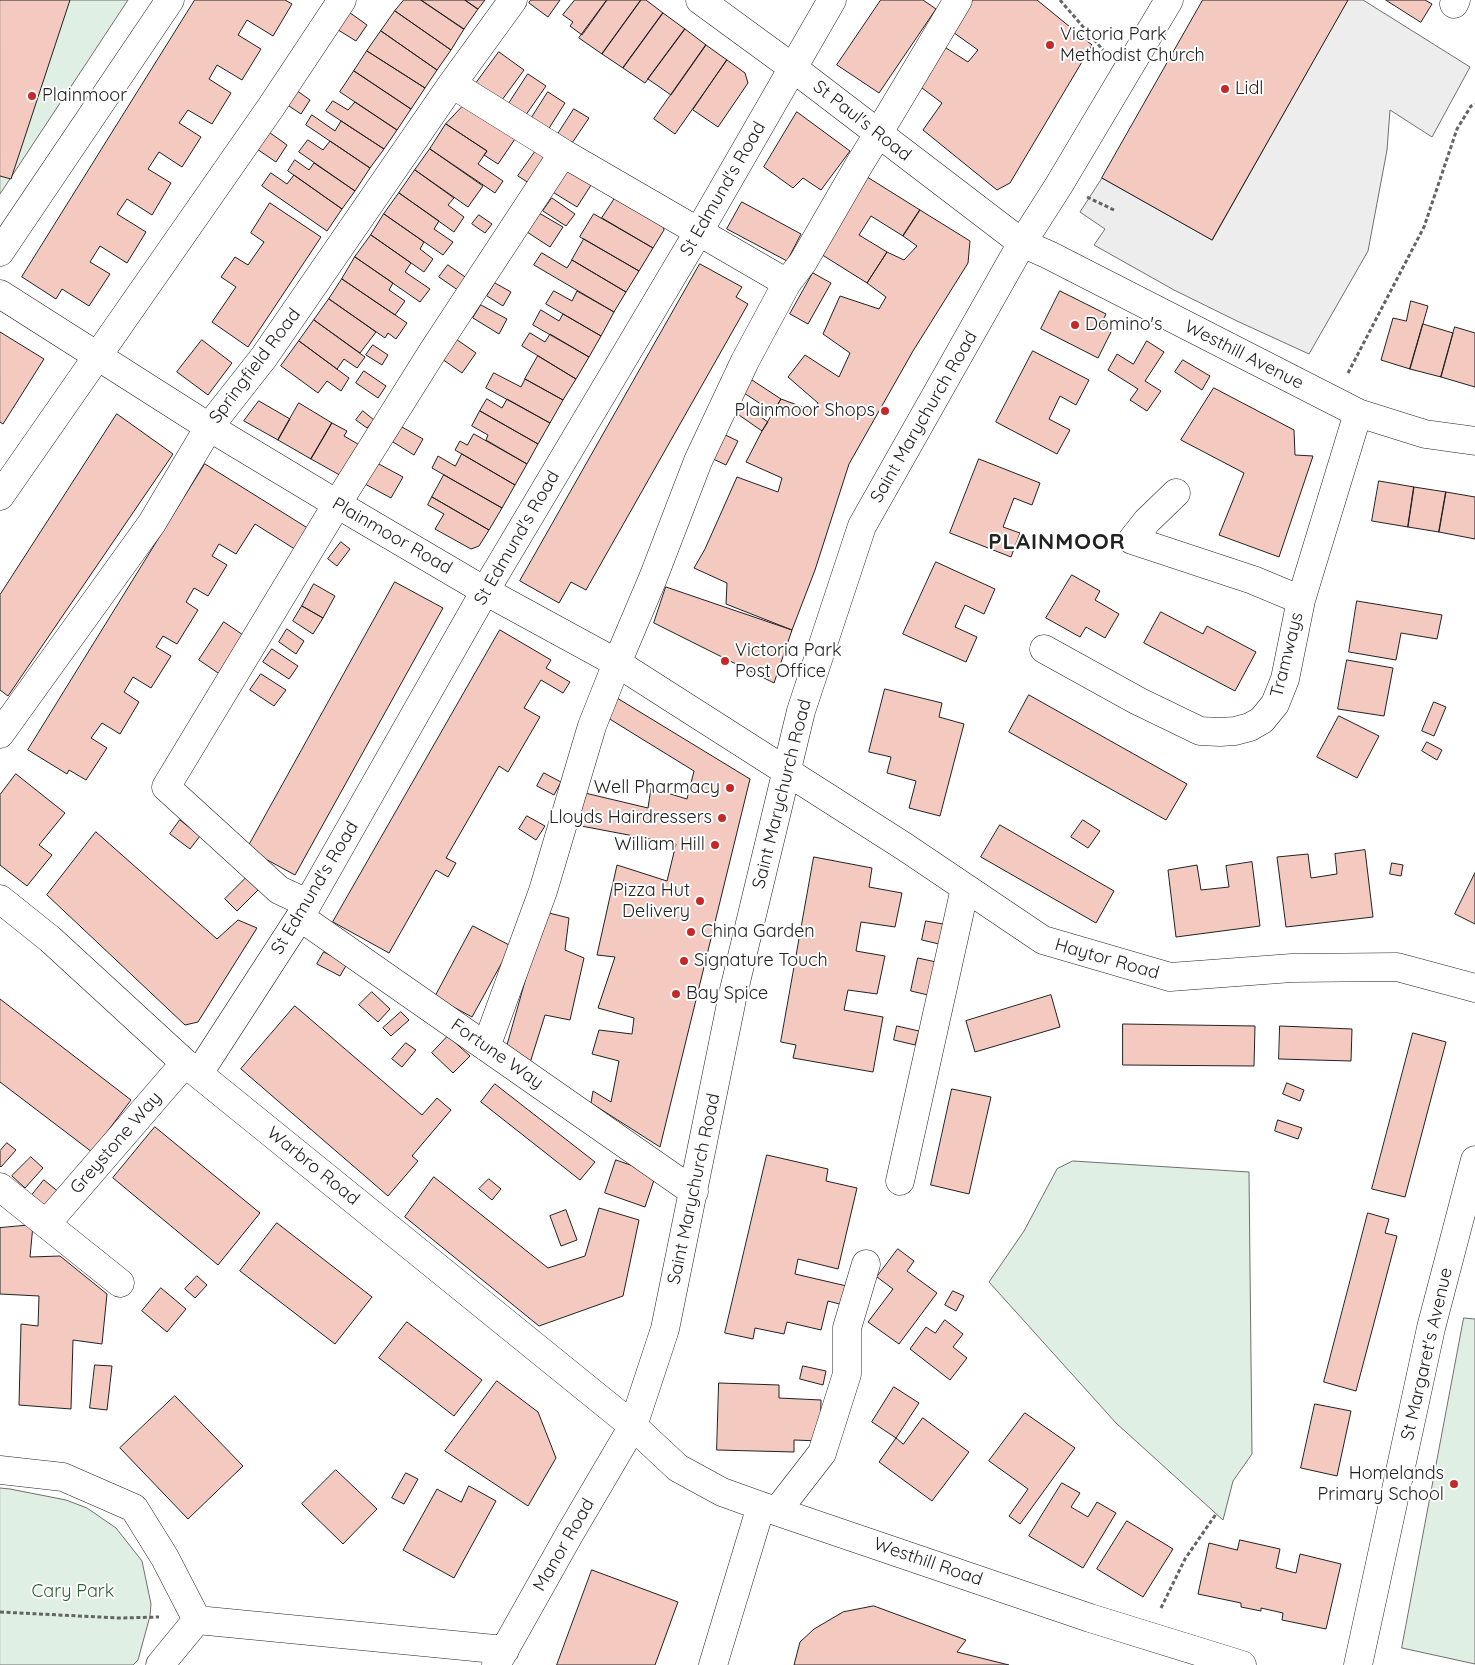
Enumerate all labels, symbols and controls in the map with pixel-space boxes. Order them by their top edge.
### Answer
place label: Victoria Park Methodist Church [1060,24,1205,66]
marker: Victoria Park Methodist Church [1044,39,1056,51]
street label: St Paul's Road [809,76,915,166]
place label: Lidl [1235,78,1263,100]
marker: Lidl [1219,83,1231,95]
place label: Plainmoor [42,85,127,107]
marker: Plainmoor [26,90,38,102]
street label: St Edmund's Road [676,118,770,260]
street label: Springfield Road [205,304,305,428]
place label: Domino's [1085,314,1162,336]
street label: Westhill Avenue [1181,316,1307,394]
marker: Domino's [1069,319,1081,331]
street label: Saint Marychurch Road [866,327,982,507]
place label: Plainmoor Shops [734,400,875,422]
marker: Plainmoor Shops [879,405,891,417]
street label: St Edmund's Road [470,467,564,609]
street label: Plainmoor Road [328,493,456,579]
district label: PLAINMOOR [987,529,1127,555]
street label: Tramways [1266,610,1308,700]
place label: Victoria Park Post Office [735,640,842,682]
marker: Victoria Park Post Office [719,655,731,667]
street label: Saint Marychurch Road [748,697,816,891]
place label: Well Pharmacy [594,777,720,799]
marker: Well Pharmacy [724,782,736,794]
place label: Lloyds Hairdressers [549,807,712,829]
marker: Lloyds Hairdressers [716,812,728,824]
street label: St Edmund's Road [267,817,363,959]
place label: William Hill [614,834,705,856]
marker: William Hill [709,839,721,851]
place label: Pizza Hut Delivery [613,880,690,922]
marker: Pizza Hut Delivery [694,895,706,907]
place label: China Garden [701,921,815,943]
marker: China Garden [685,926,697,938]
street label: Haytor Road [1052,934,1162,984]
place label: Signature Touch [694,950,828,972]
marker: Signature Touch [678,955,690,967]
place label: Bay Spice [686,983,768,1005]
marker: Bay Spice [670,988,682,1000]
street label: Fortune Way [447,1014,547,1094]
street label: Greystone Way [66,1087,166,1199]
street label: Saint Marychurch Road [663,1092,725,1286]
street label: Warbro Road [262,1122,364,1210]
street label: St Margaret's Avenue [1397,1265,1457,1443]
place label: Homelands Primary School [1318,1463,1444,1506]
marker: Homelands Primary School [1448,1478,1460,1490]
street label: Manor Road [529,1495,599,1595]
street label: Westhill Road [871,1533,985,1591]
park label: Cary Park [32,1581,114,1603]

